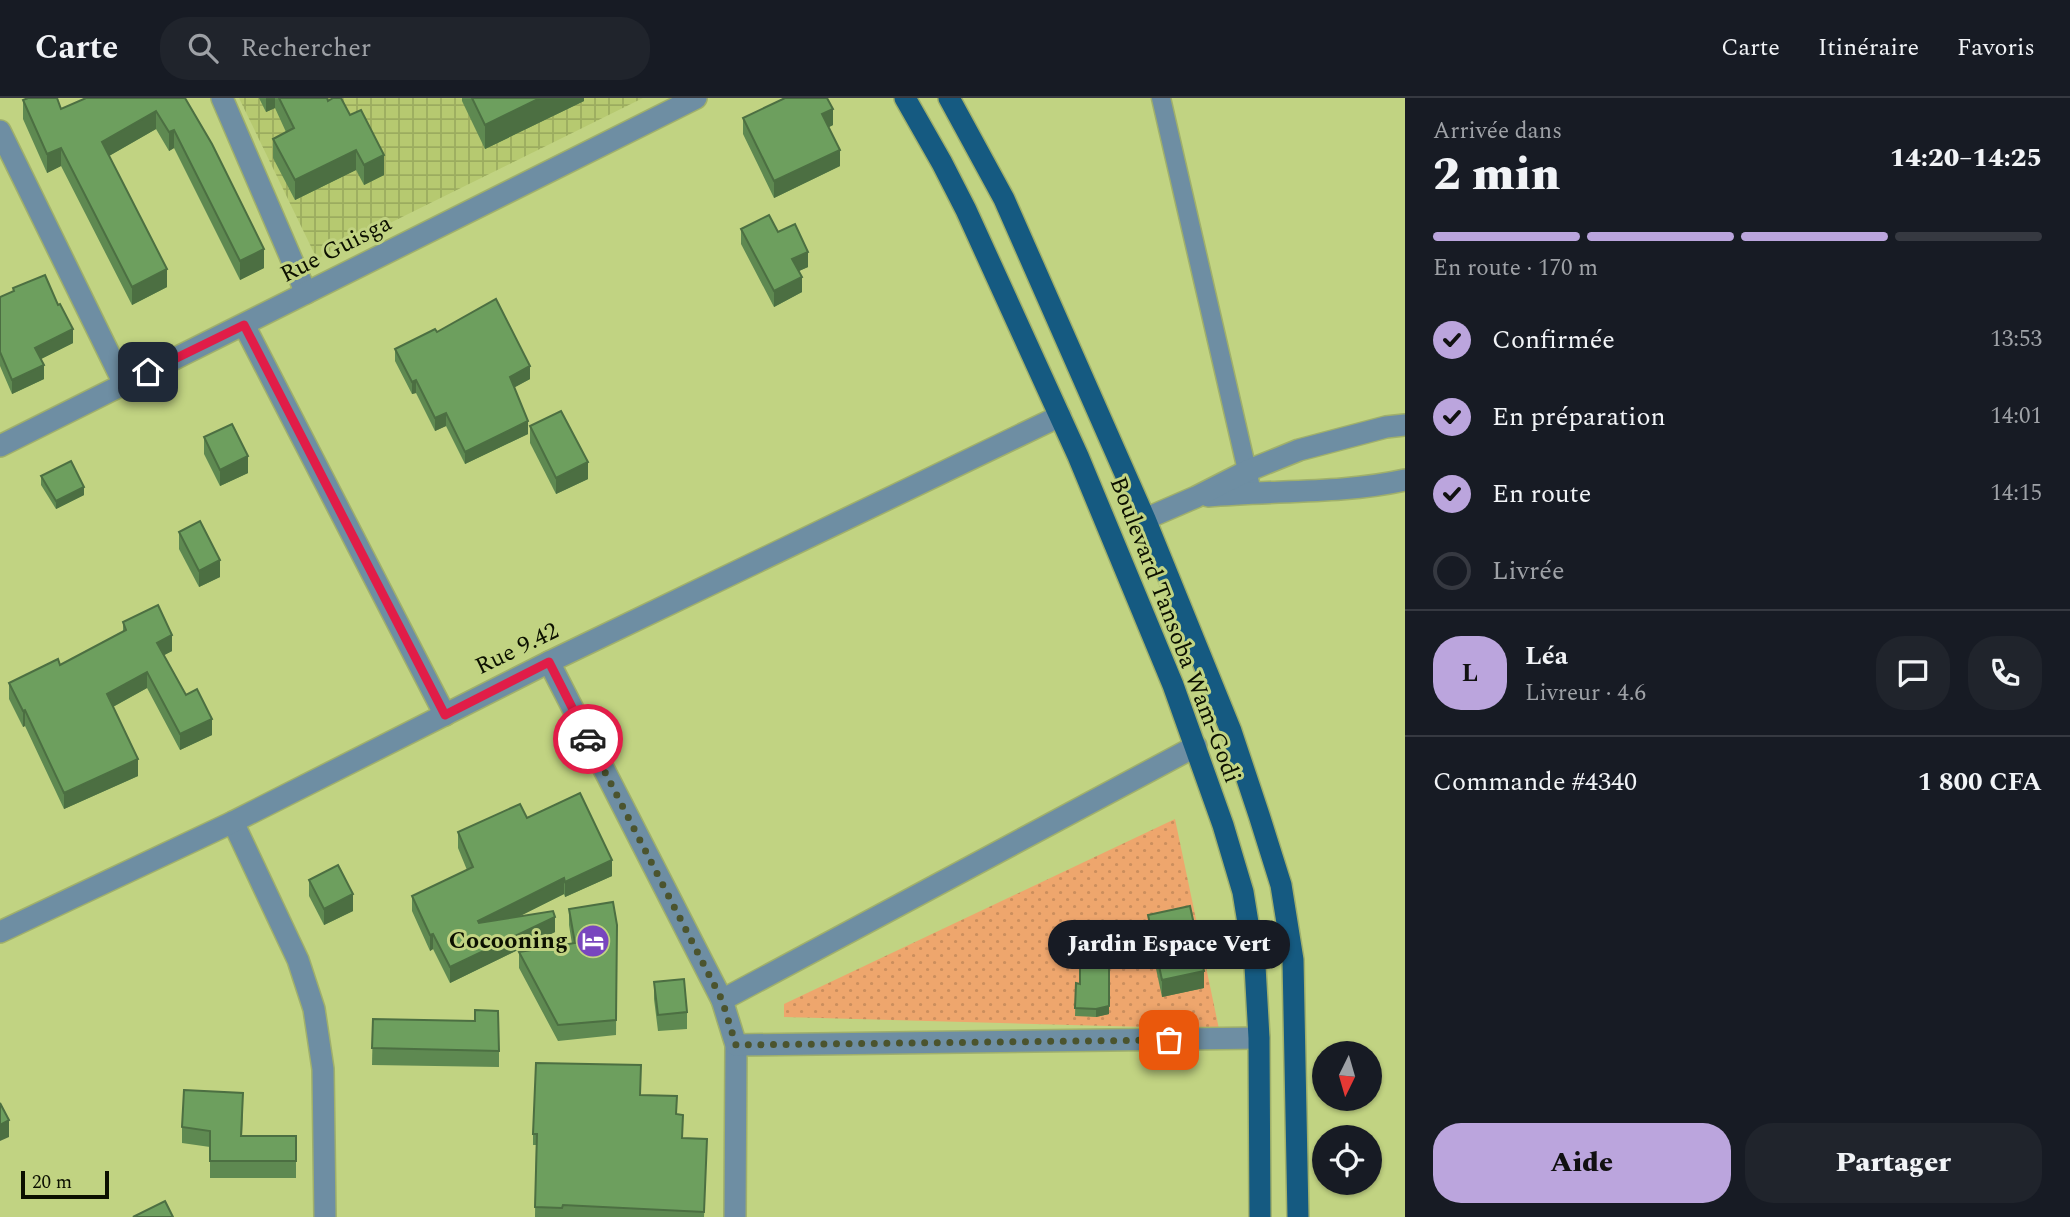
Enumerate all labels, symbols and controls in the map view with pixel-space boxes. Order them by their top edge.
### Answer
search box [160,17,650,80]
text: Carte [35,23,118,73]
text: Rechercher [240,28,371,68]
icon: search [184,29,222,67]
text: Carte [1721,30,1780,66]
text: Itinéraire [1818,30,1919,66]
text: Favoris [1957,30,2035,66]
text: Arrivée dans [1433,114,1562,149]
text: 14:20–14:25 [1890,138,2042,178]
text: 2 min [1433,140,1560,210]
street label: Rue Guisga [274,205,398,293]
text: En route · 170 m [1433,251,1598,286]
text: Confirmée [1492,320,1615,360]
icon: check [1433,321,1471,359]
text: 13:53 [1990,322,2042,357]
pin [118,342,178,402]
icon: home [129,353,167,391]
text: En préparation [1492,397,1666,437]
icon: check [1433,398,1471,436]
text: 14:01 [1990,399,2042,434]
street label: Boulevard Tansoba Wam-Godi [1100,472,1250,788]
text: En route [1492,474,1591,514]
icon: check [1433,475,1471,513]
text: 14:15 [1990,476,2042,511]
text: Livrée [1492,551,1565,591]
street label: Rue 9.42 [469,613,565,685]
text: Léa [1525,636,1568,676]
button: chat [1876,636,1950,710]
button: phone [1968,636,2042,710]
text: L [1462,653,1478,693]
text: Livreur · 4.6 [1525,676,1646,711]
courier [553,704,623,774]
icon: car [569,720,607,758]
text: Commande #4340 [1433,762,1637,802]
text: 1 800 CFA [1918,762,2042,802]
callout: Jardin Espace Vert [1048,921,1290,970]
hotel icon: Cocooning [574,922,612,960]
place label: Cocooning [449,923,568,959]
text: Jardin Espace Vert [1067,927,1271,962]
pin [1139,1010,1199,1070]
icon: bag [1150,1021,1188,1059]
north arrow [1312,1041,1382,1111]
map controls [1312,1041,1382,1195]
button: Aide [1433,1123,1731,1203]
button: Partager [1745,1123,2042,1203]
button: locate [1312,1125,1382,1195]
scale bar [21,1168,108,1200]
text: 20 m [32,1168,72,1197]

